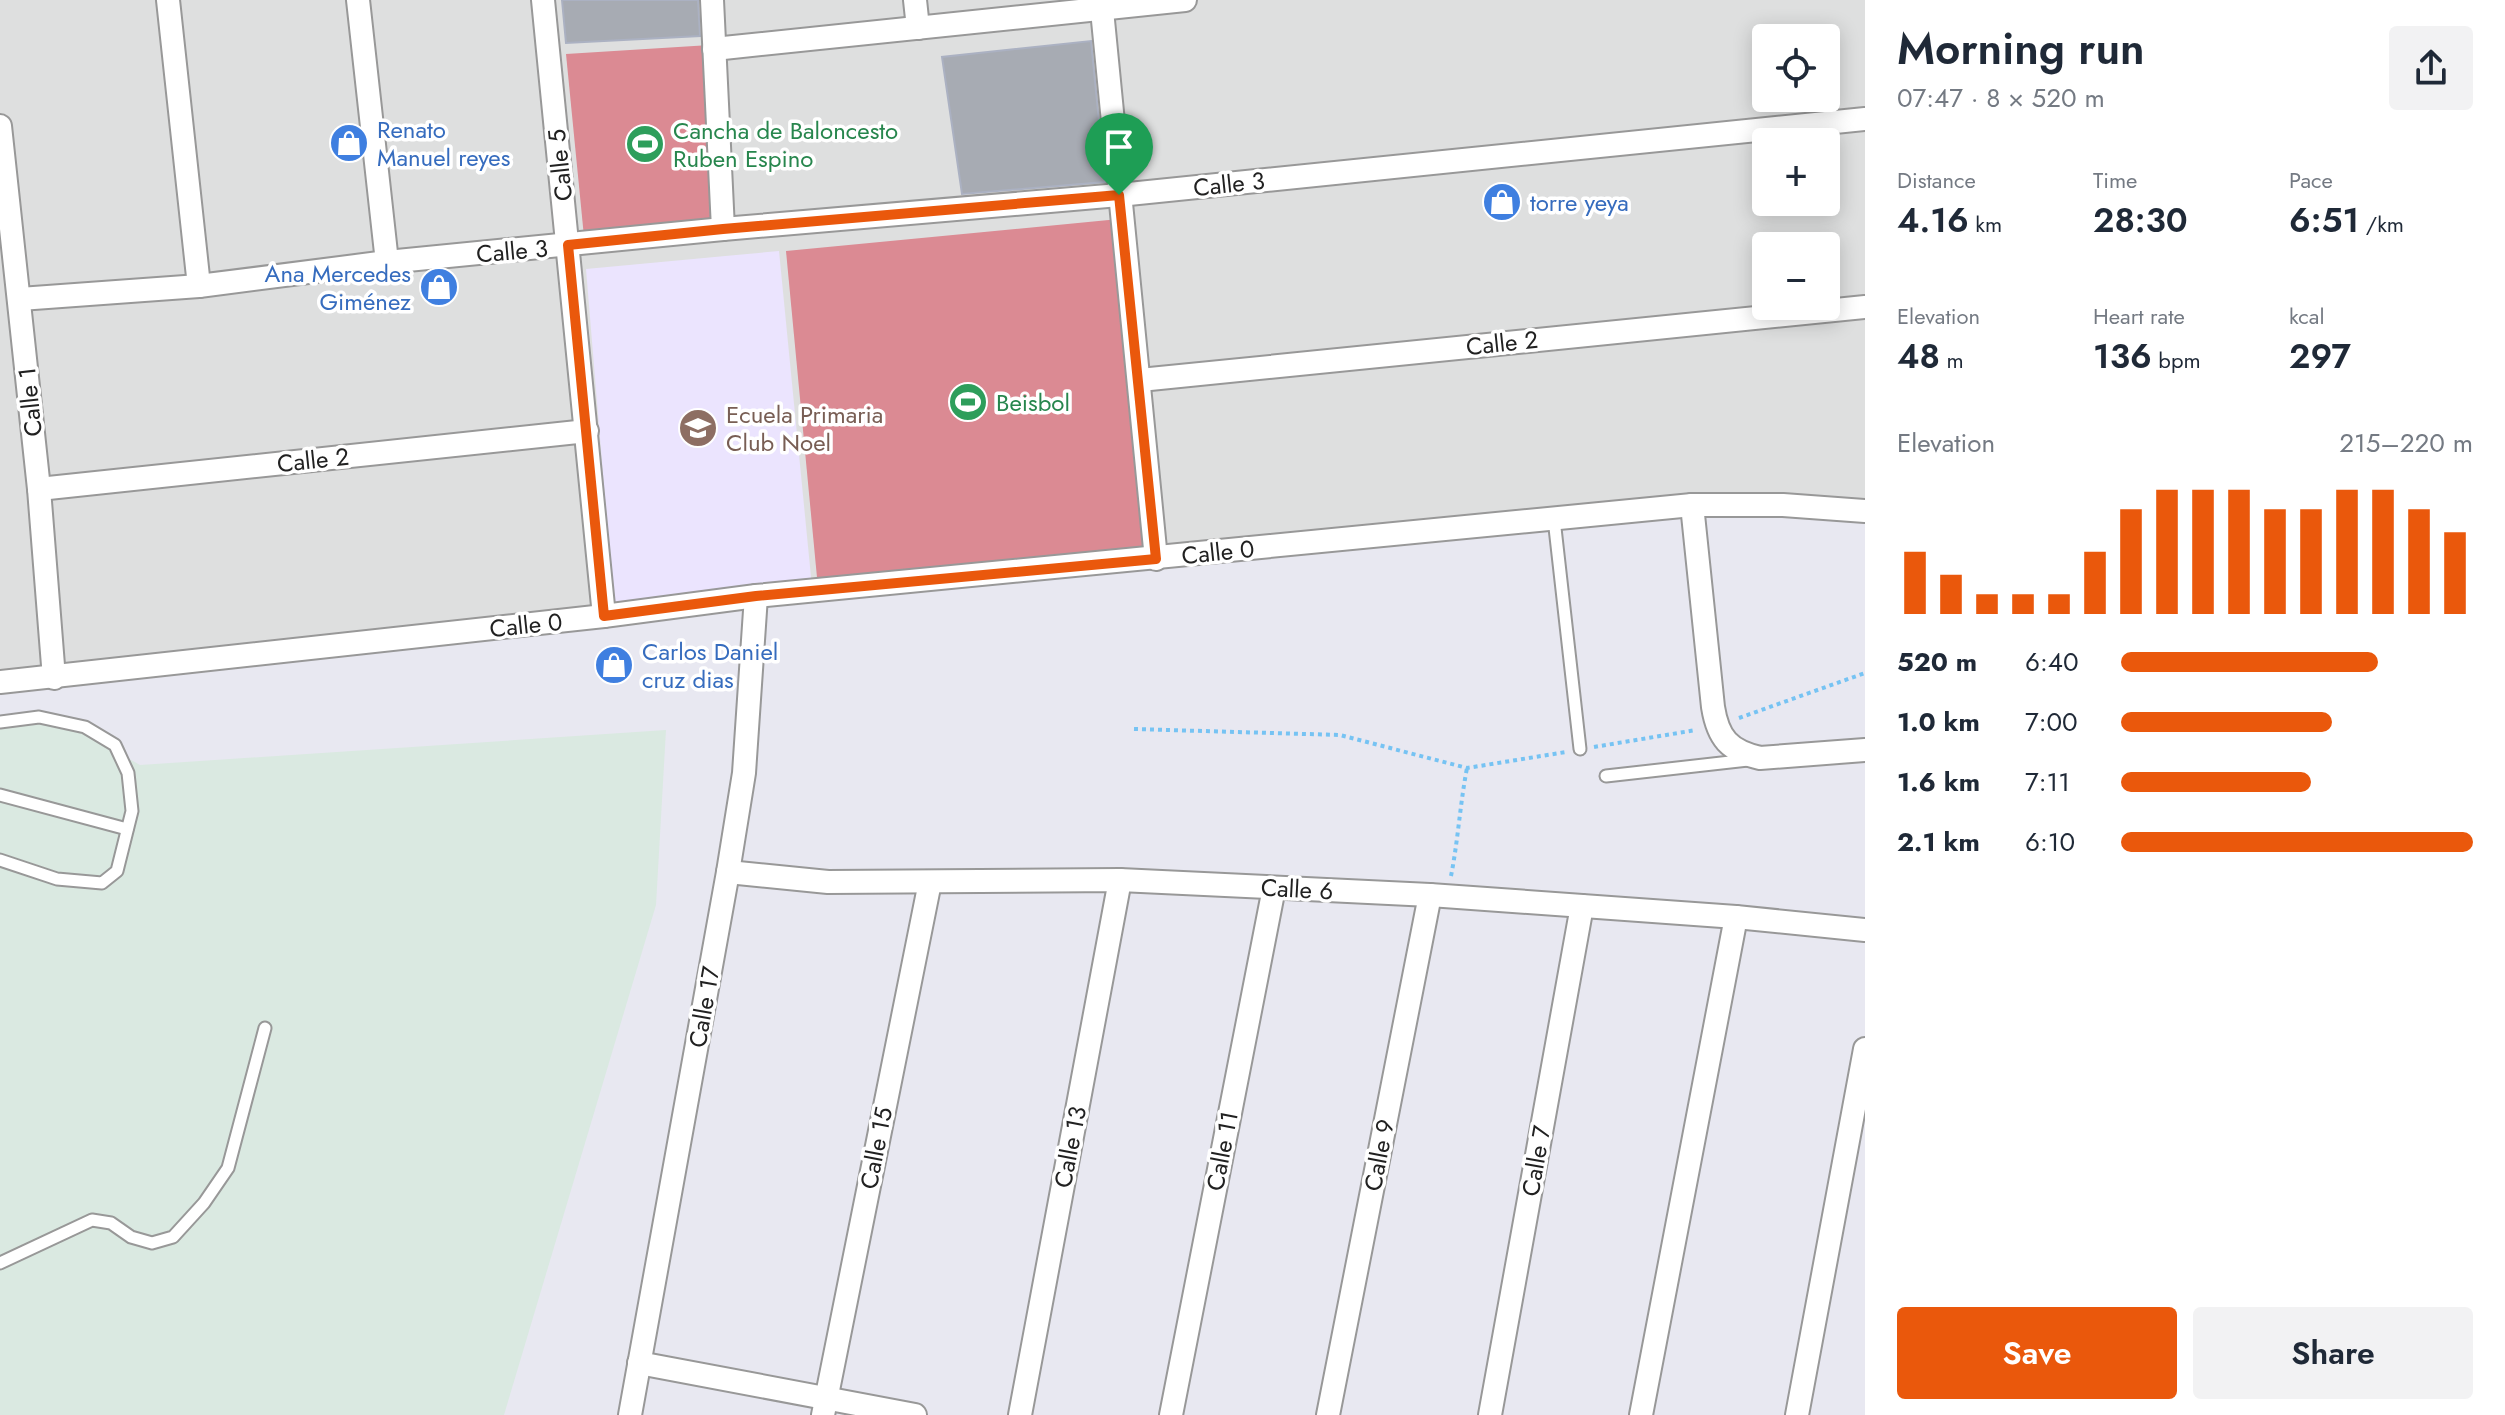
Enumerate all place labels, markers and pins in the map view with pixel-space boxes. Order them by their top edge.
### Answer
place label: Renato Manuel reyes [377,112,510,175]
place label: Cancha de Baloncesto Ruben Espino [673,113,898,176]
pin [1085,113,1153,195]
shop icon: Renato Manuel reyes [328,122,370,164]
sports icon: Cancha de Baloncesto Ruben Espino [624,123,666,165]
shop icon: torre yeya [1481,181,1523,223]
place label: torre yeya [1530,185,1629,220]
place label: Ana Mercedes Giménez [265,256,411,319]
shop icon: Ana Mercedes Giménez [418,266,460,308]
sports icon: Beisbol [947,381,989,423]
place label: Beisbol [996,385,1070,420]
place label: Ecuela Primaria Club Noel [726,397,883,460]
school or university icon: Ecuela Primaria Club Noel [677,407,719,449]
place label: Carlos Daniel cruz dias [642,634,778,697]
shop icon: Carlos Daniel cruz dias [593,644,635,686]

